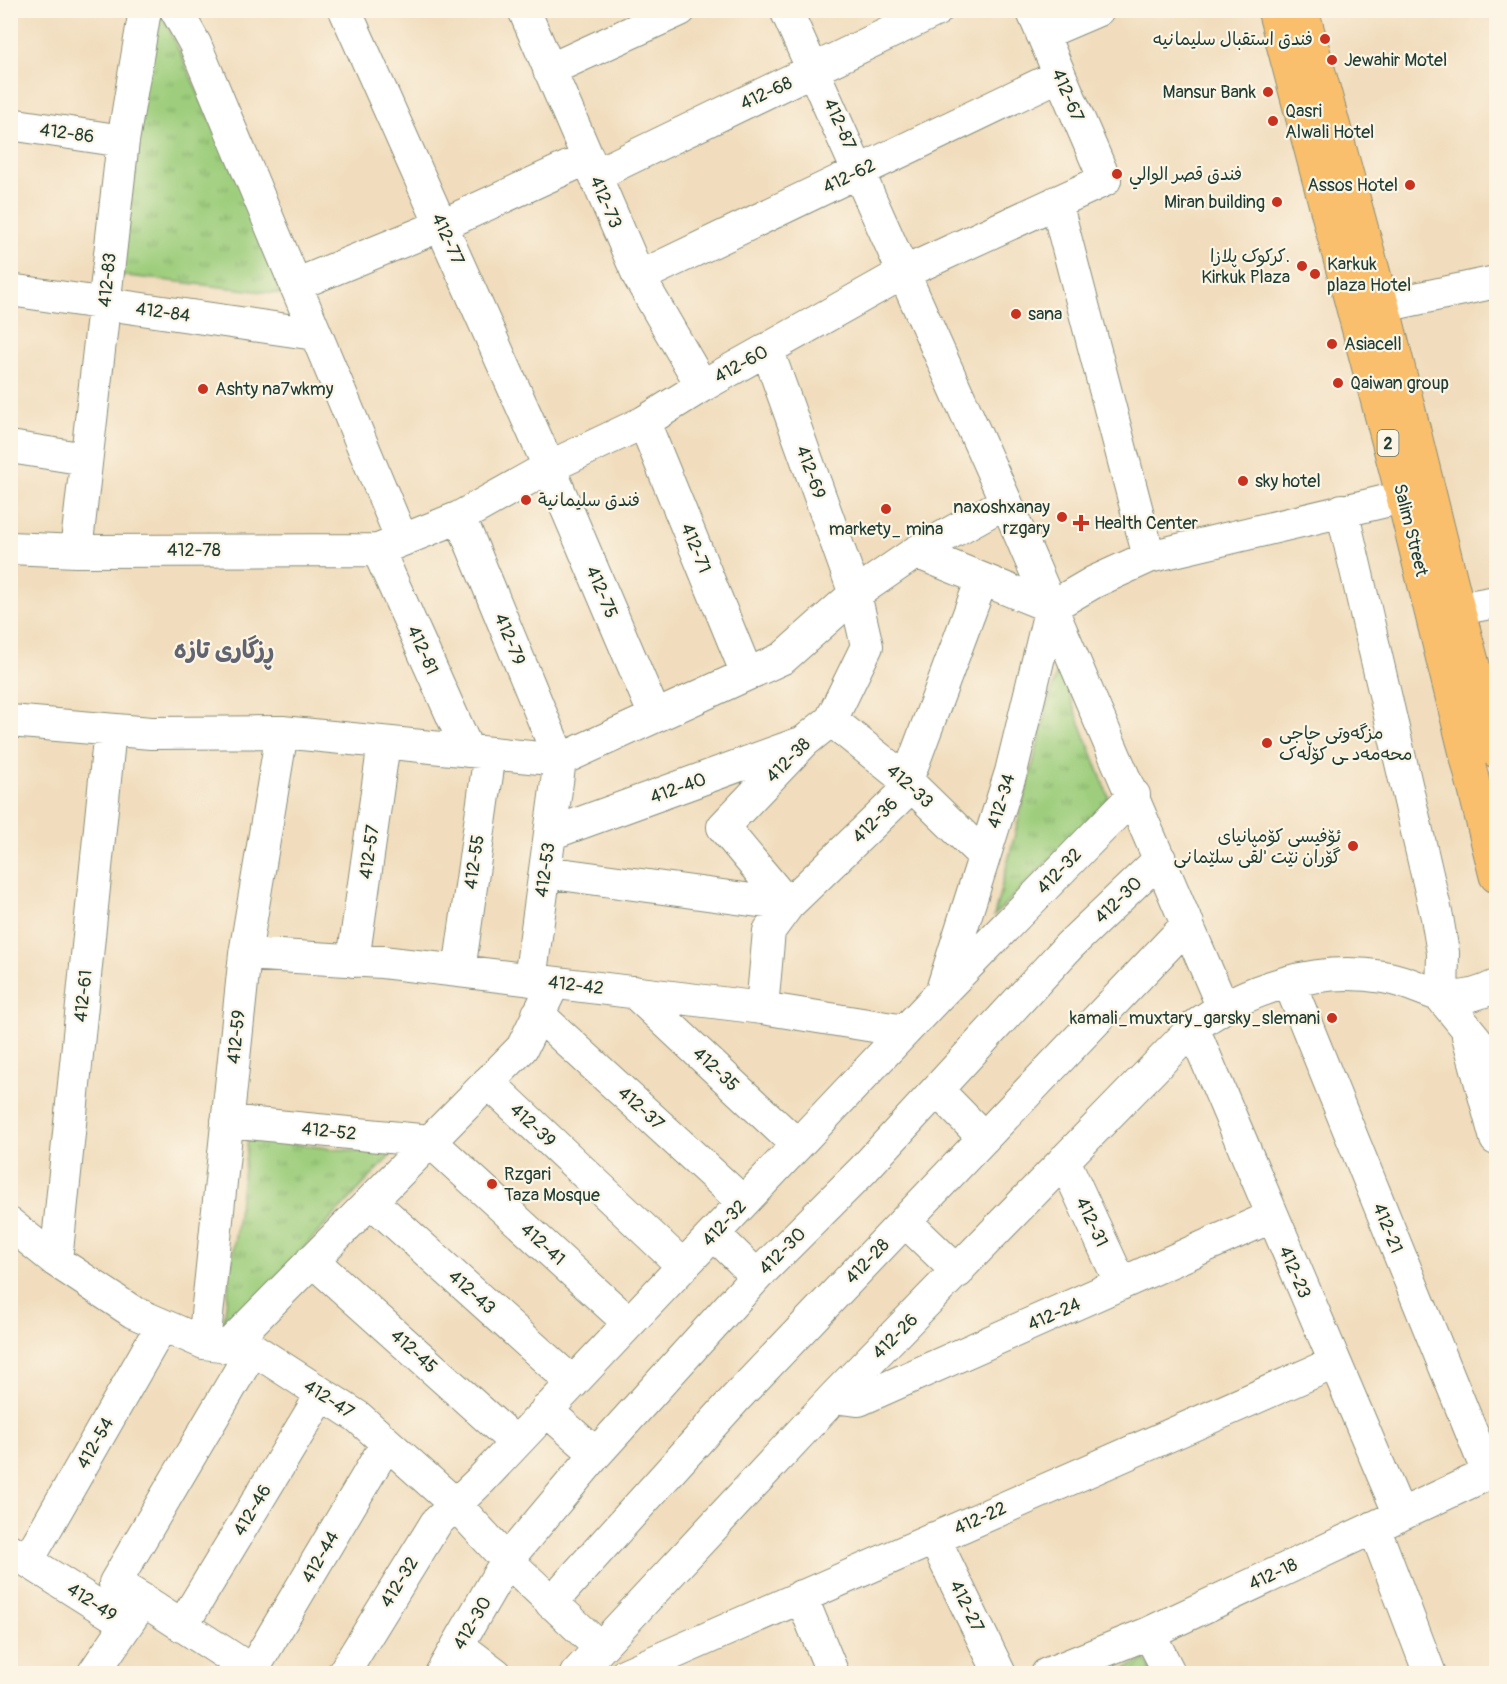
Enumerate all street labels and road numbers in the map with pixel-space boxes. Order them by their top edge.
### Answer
street label: 412-67 [1046,65,1089,125]
street label: 412-68 [737,71,796,115]
street label: 412-87 [818,95,861,154]
street label: 412-86 [38,118,96,149]
street label: 412-62 [819,154,879,199]
street label: 412-73 [584,172,627,232]
street label: 412-77 [426,210,469,269]
street label: 412-83 [93,252,122,308]
street label: 412-84 [134,297,192,328]
street label: 412-60 [710,340,772,389]
road number: 2 [1378,430,1398,456]
street label: 412-69 [790,442,831,502]
street label: Salim Street [1388,481,1433,580]
street label: 412-71 [675,520,716,577]
street label: 412-78 [167,539,221,562]
street label: 412-75 [580,563,623,622]
street label: 412-79 [489,610,530,669]
street label: 412-81 [402,622,443,678]
street label: 412-38 [761,733,816,788]
street label: 412-33 [881,759,938,813]
street label: 412-40 [647,768,709,809]
street label: 412-34 [982,771,1021,831]
street label: 412-36 [848,793,903,848]
street label: 412-57 [354,823,385,881]
street label: 412-55 [459,833,490,891]
street label: 412-53 [530,841,561,899]
street label: 412-32 [1032,843,1087,899]
street label: 412-30 [1090,872,1147,929]
street label: 412-61 [69,969,98,1023]
street label: 412-42 [547,971,605,1000]
street label: 412-59 [222,1009,251,1065]
street label: 412-35 [688,1042,744,1097]
street label: 412-37 [613,1081,669,1136]
street label: 412-39 [505,1098,560,1152]
street label: 412-52 [300,1117,358,1146]
street label: 412-31 [1070,1194,1113,1251]
street label: 412-32 [697,1195,752,1251]
street label: 412-21 [1367,1200,1408,1257]
street label: 412-41 [515,1218,570,1271]
street label: 412-30 [754,1223,811,1280]
street label: 412-28 [840,1234,895,1289]
street label: 412-23 [1273,1242,1316,1302]
street label: 412-43 [443,1265,500,1320]
street label: 412-24 [1024,1292,1085,1336]
street label: 412-26 [868,1309,923,1364]
street label: 412-45 [385,1324,442,1378]
street label: 412-47 [299,1375,359,1424]
street label: 412-54 [72,1413,120,1473]
street label: 412-46 [228,1480,277,1540]
street label: 412-22 [950,1497,1010,1540]
street label: 412-44 [296,1527,345,1587]
street label: 412-32 [375,1553,424,1612]
street label: 412-18 [1245,1553,1301,1596]
street label: 412-27 [944,1577,989,1636]
street label: 412-49 [62,1578,121,1627]
street label: 412-30 [448,1593,497,1654]

